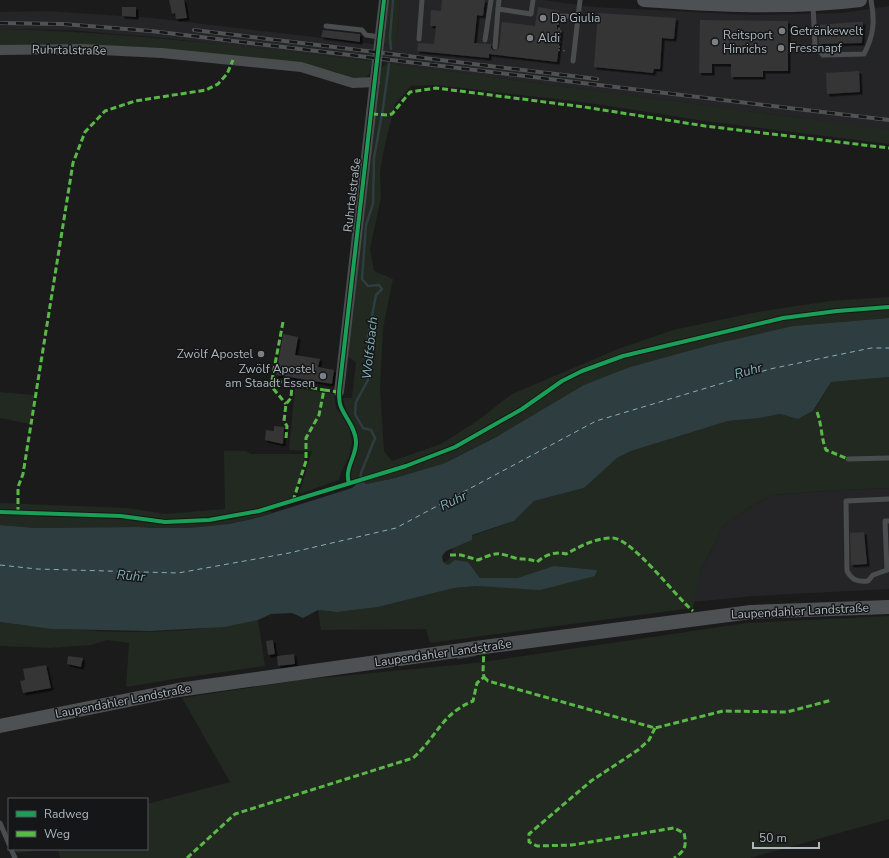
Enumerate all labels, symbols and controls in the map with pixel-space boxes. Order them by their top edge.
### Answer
place label: Da Giulia [551,10,600,26]
marker: Da Giulia [538,13,548,23]
place label: Getränkewelt [790,23,864,39]
marker: Getränkewelt [777,26,787,36]
place label: Reitsport Hinrichs [723,27,773,57]
place label: Aldi [538,30,560,46]
marker: Aldi [525,33,535,43]
marker: Reitsport Hinrichs [710,37,720,47]
place label: Fressnapf [789,40,843,56]
street label: Ruhrtalstraße [32,41,106,59]
marker: Fressnapf [776,43,786,53]
street label: Ruhrtalstraße [340,157,364,233]
water label: Wolfsbach [358,316,382,380]
place label: Zwölf Apostel [177,346,253,362]
marker: Zwölf Apostel [256,349,266,359]
water label: Ruhr [732,359,764,383]
place label: Zwölf Apostel am Staadt Essen [225,361,315,391]
marker: Zwölf Apostel am Staadt Essen [318,371,328,381]
water label: Ruhr [437,487,470,515]
water label: Ruhr [116,566,146,586]
street label: Laupendahler Landstraße [731,599,869,623]
street label: Laupendahler Landstraße [373,635,513,671]
street label: Laupendahler Landstraße [54,680,192,722]
legend [8,798,148,850]
text: Radweg [44,806,89,822]
scale bar [753,824,819,850]
text: Weg [44,826,70,842]
text: 50 m [759,830,787,846]

